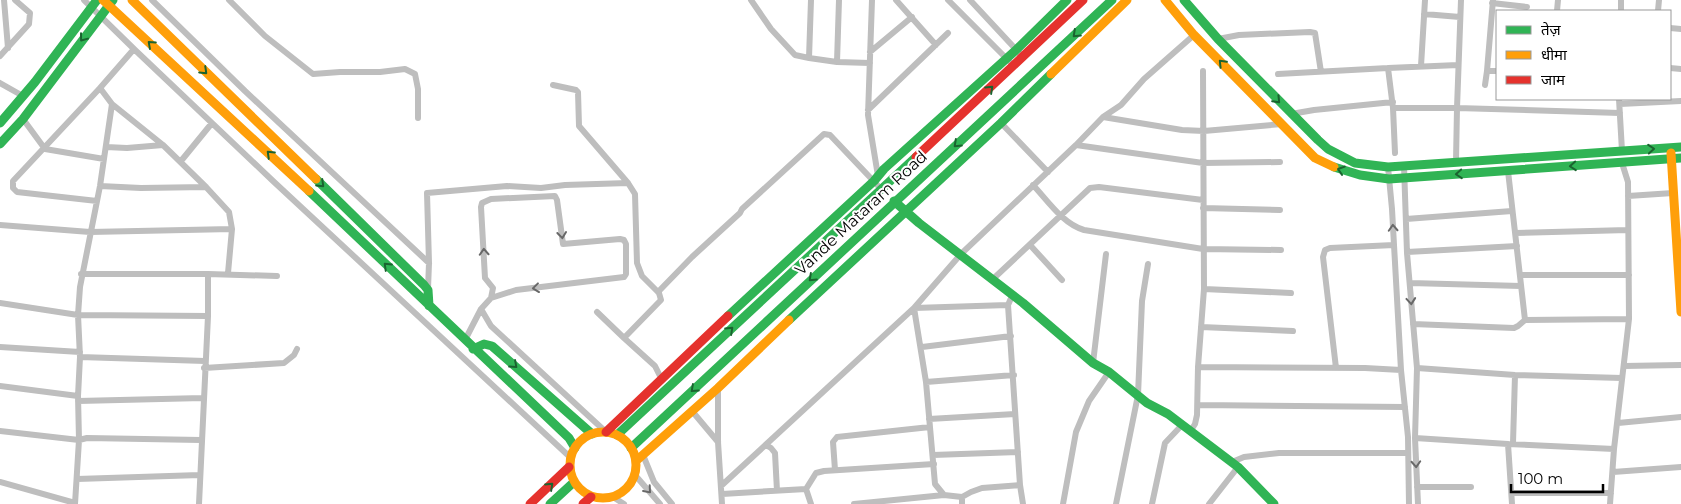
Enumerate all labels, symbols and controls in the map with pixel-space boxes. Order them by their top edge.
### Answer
legend [1496,10,1671,100]
text: तेज़ [1541,20,1562,39]
one-way arrow [1073,28,1082,37]
one-way arrow [80,32,89,42]
one-way arrow [147,40,156,49]
text: धीमा [1541,45,1568,64]
one-way arrow [1219,59,1228,68]
one-way arrow [199,65,208,74]
text: जाम [1541,70,1566,89]
one-way arrow [984,86,993,95]
one-way arrow [1271,94,1280,103]
one-way arrow [953,138,962,147]
one-way arrow [1648,144,1656,155]
street label: Vande Mataram Road [791,147,931,279]
one-way arrow [267,151,276,160]
one-way arrow [1569,160,1577,171]
one-way arrow [1337,166,1346,176]
one-way arrow [1455,169,1463,180]
one-way arrow [315,178,324,187]
one-way arrow [1388,224,1399,232]
one-way arrow [556,231,567,239]
one-way arrow [478,248,489,256]
one-way arrow [384,263,393,272]
one-way arrow [809,272,818,281]
one-way arrow [532,282,540,293]
one-way arrow [1406,298,1417,306]
one-way arrow [724,327,733,336]
one-way arrow [509,359,518,368]
one-way arrow [690,383,699,392]
one-way arrow [1411,460,1421,468]
scale bar [1511,462,1604,494]
text: 100 m [1518,469,1563,488]
one-way arrow [544,483,553,492]
one-way arrow [642,484,651,493]

